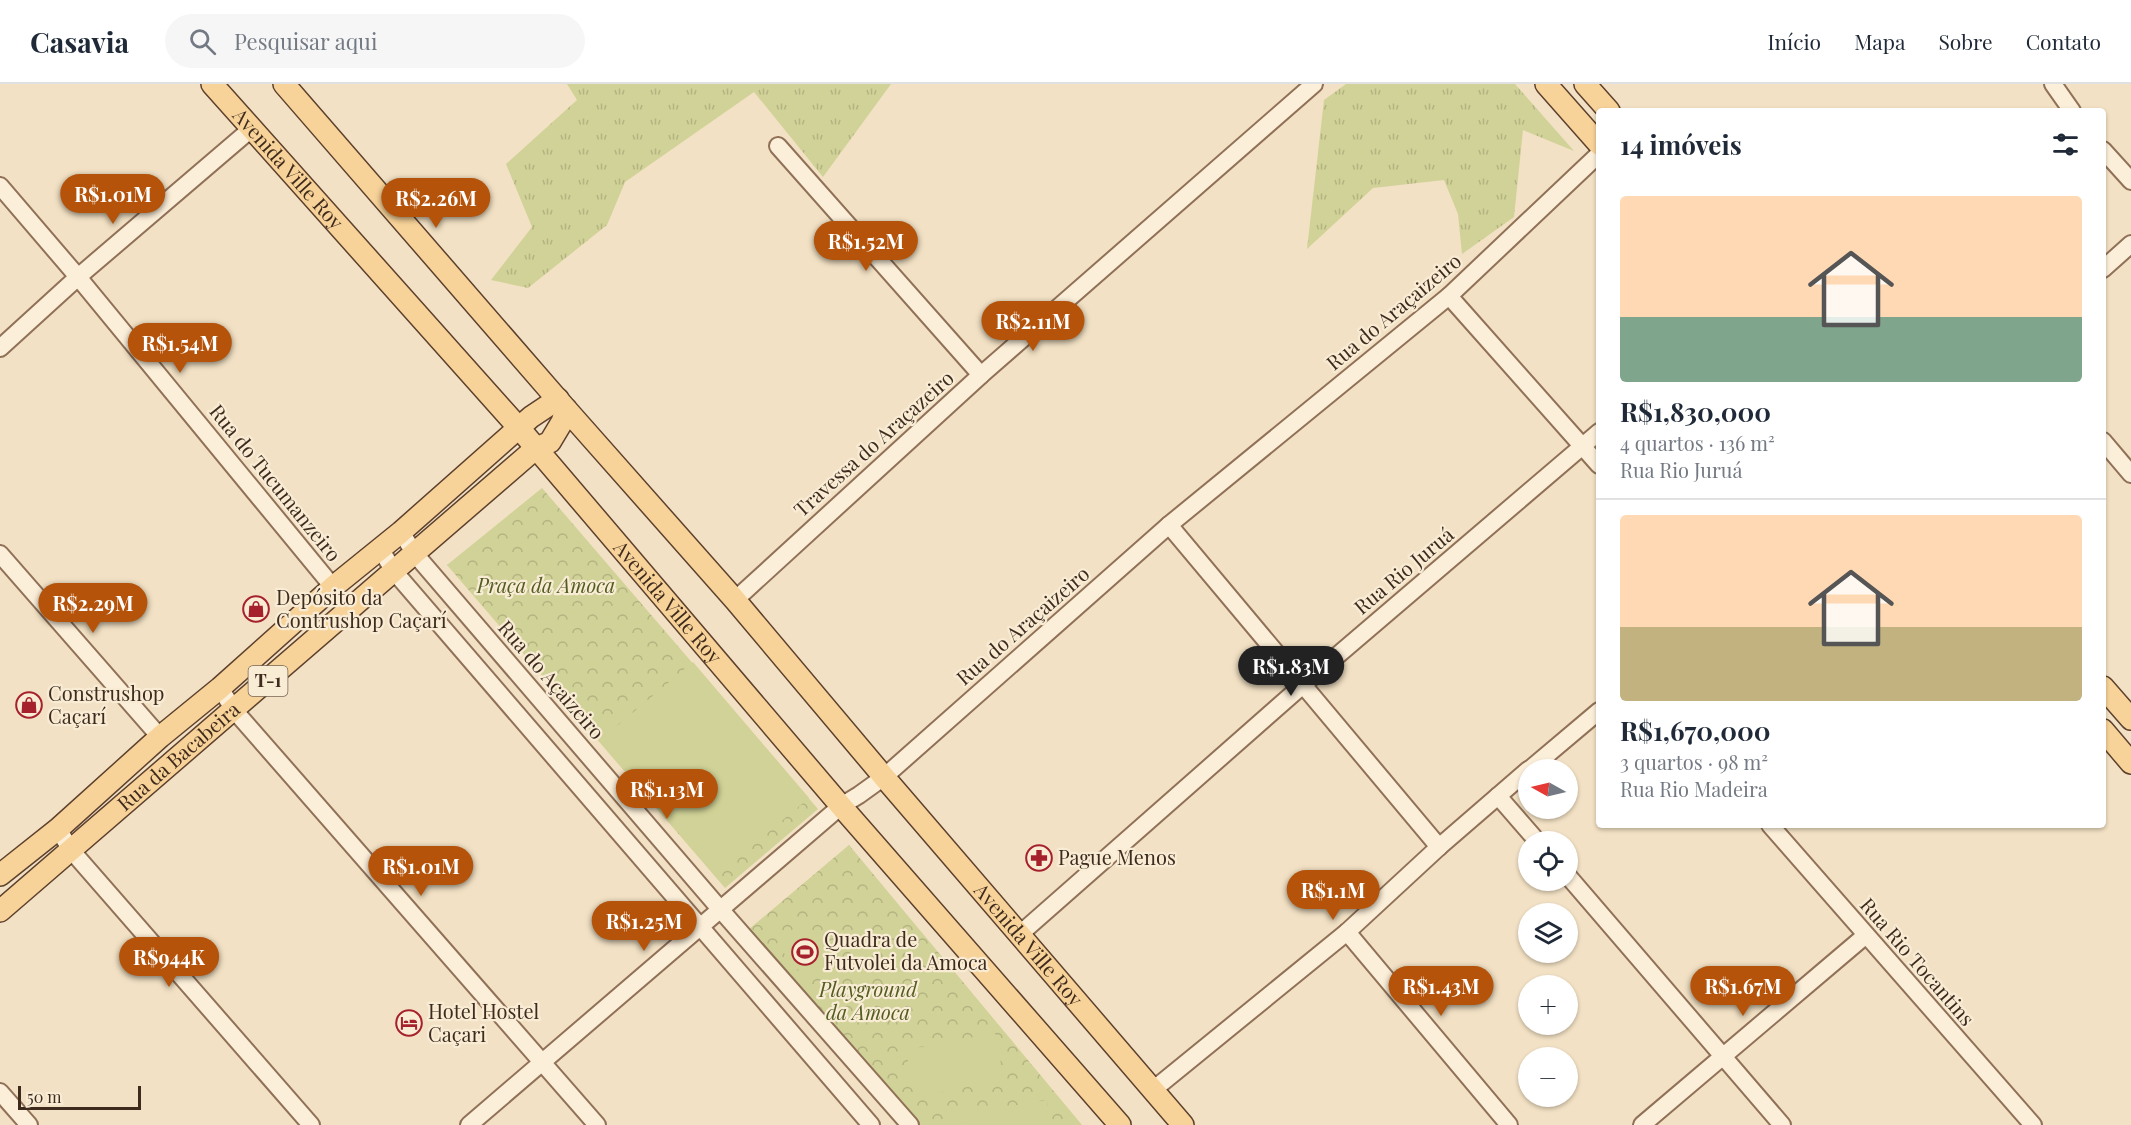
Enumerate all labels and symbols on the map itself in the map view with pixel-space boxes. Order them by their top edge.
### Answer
street label: Avenida Ville Roy [227,101,350,234]
pin: R$1.01M [58,174,168,225]
pin: R$2.26M [381,178,491,229]
pin: R$1.52M [811,221,921,272]
street label: Rua do Araçaizeiro [1320,246,1466,375]
pin: R$2.11M [978,301,1088,352]
pin: R$1.54M [125,323,235,374]
street label: Travessa do Araçazeiro [787,364,959,522]
street label: Rua do Tucumanzeiro [204,398,348,566]
street label: Rua Rio Juruá [1347,520,1459,620]
street label: Avenida Ville Roy [608,533,729,669]
street label: Rua do Araçaizeiro [950,560,1094,690]
park label: Praça da Amoca [476,571,615,598]
pin: R$2.29M [38,583,148,634]
place label: Depósito da Contrushop Caçarí [276,583,447,633]
shop icon: Depósito da Contrushop Caçarí [241,594,271,624]
street label: Rua do Açaizeiro [493,614,611,744]
pin: R$1.83M [1236,646,1346,697]
road number: T-1 [248,666,288,696]
place label: Construshop Caçarí [48,679,164,729]
shop icon: Construshop Caçarí [14,690,44,720]
street label: Rua da Bacabeira [111,695,245,816]
north arrow [1518,759,1578,819]
pin: R$1.13M [612,769,722,820]
pharmacy icon: Pague Menos [1024,843,1054,873]
place label: Pague Menos [1058,843,1176,870]
pin: R$1.01M [366,846,476,897]
pin: R$1.1M [1284,870,1382,921]
street label: Avenida Ville Roy [968,876,1090,1011]
street label: Rua Rio Tocantins [1855,891,1981,1031]
pin: R$1.25M [589,901,699,952]
place label: Quadra de Futvolei da Amoca [824,925,988,975]
pin: R$944K [120,937,218,988]
sports icon: Quadra de Futvolei da Amoca [790,937,820,967]
pin: R$1.43M [1386,966,1496,1017]
pin: R$1.67M [1688,966,1798,1017]
park label: Playground da Amoca [818,975,918,1025]
place label: Hotel Hostel Caçari [428,997,540,1047]
hotel icon: Hotel Hostel Caçari [394,1008,424,1038]
scale bar [18,1083,141,1110]

